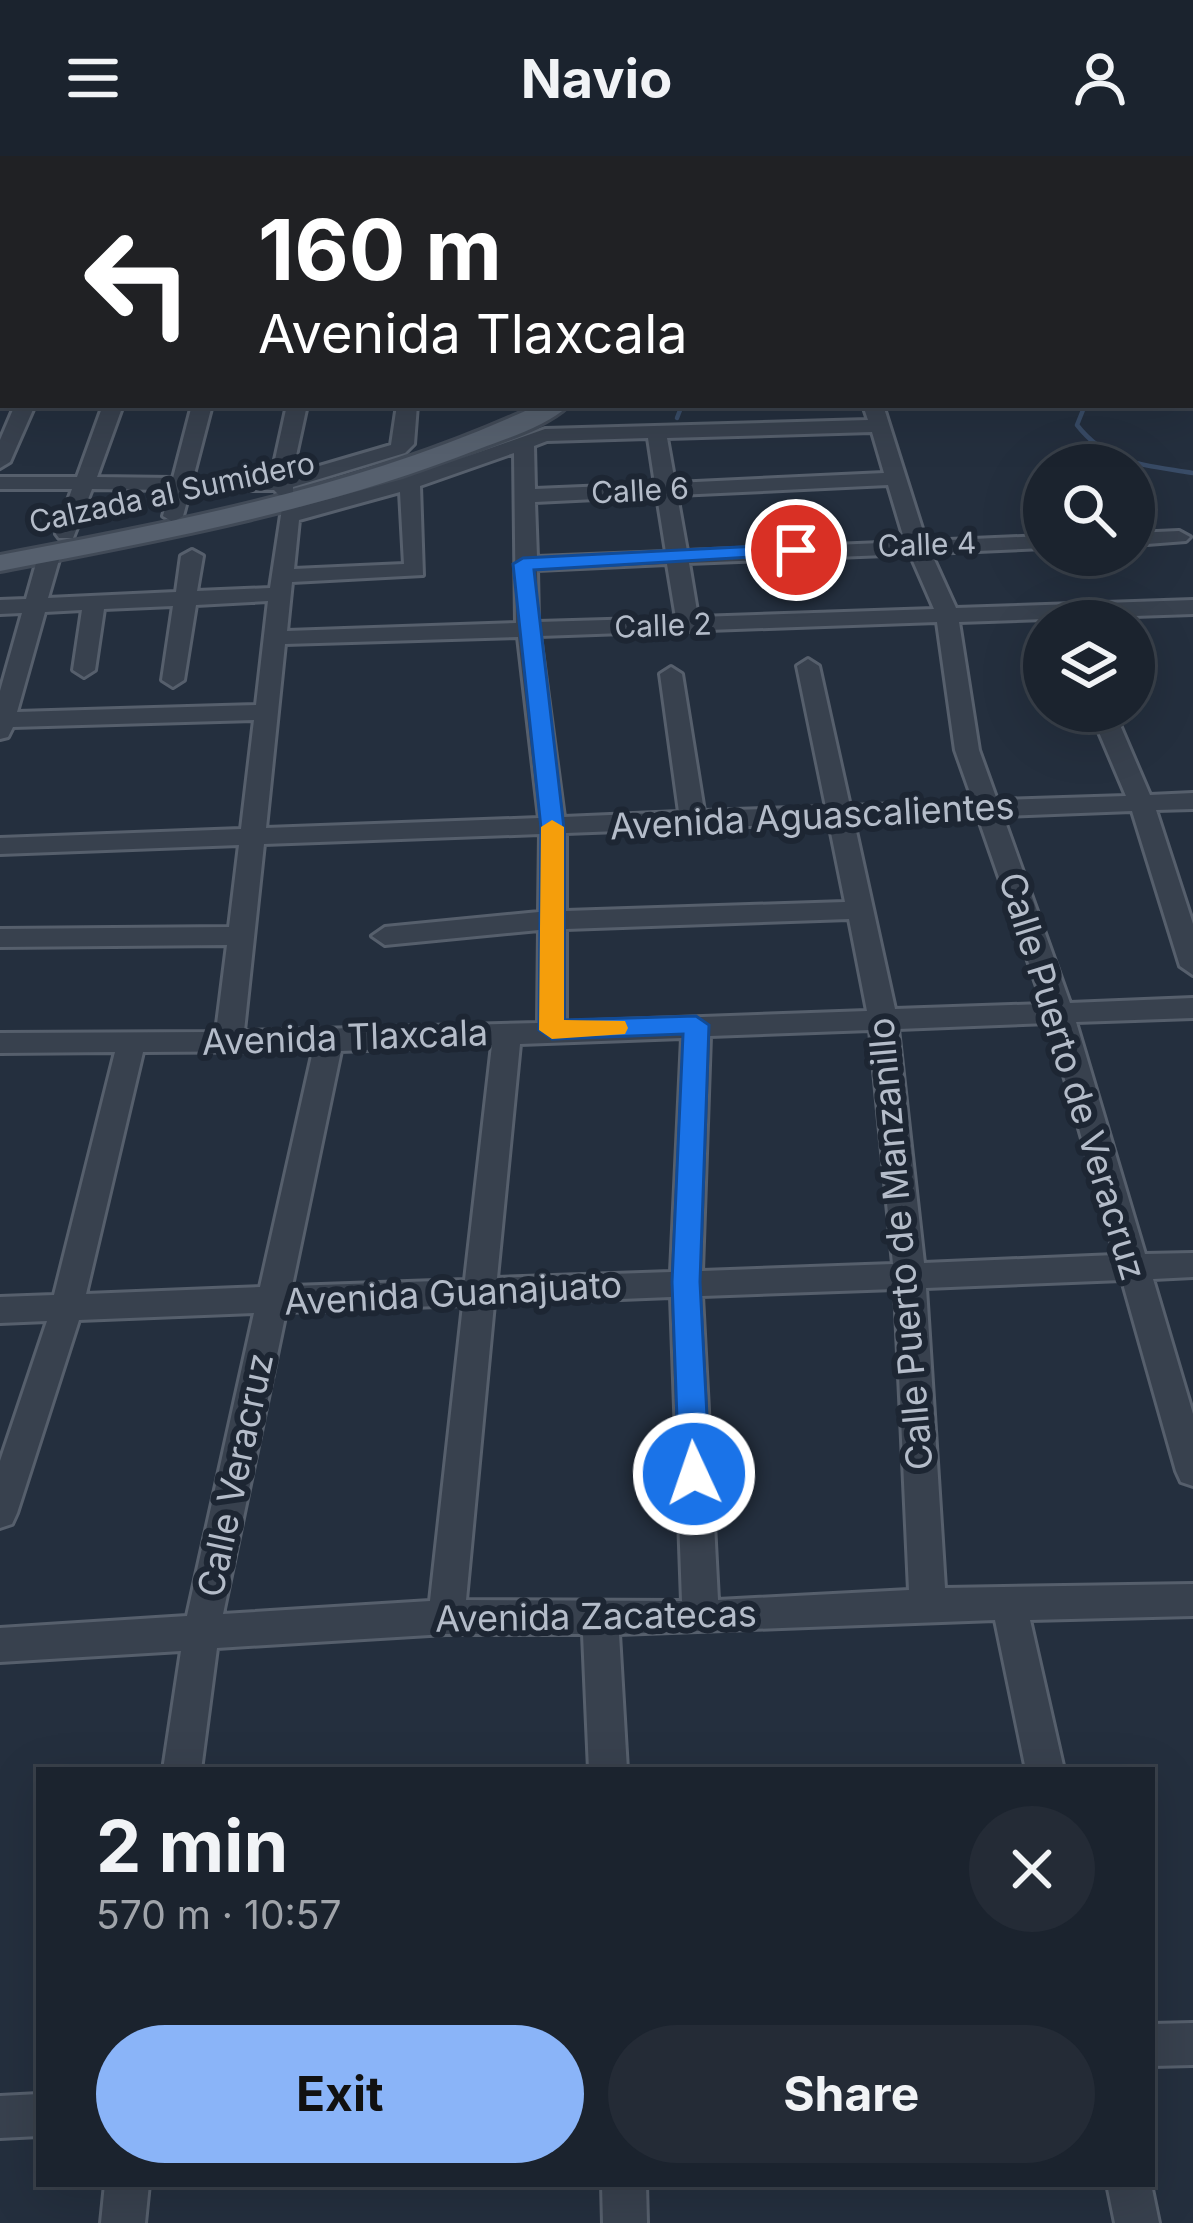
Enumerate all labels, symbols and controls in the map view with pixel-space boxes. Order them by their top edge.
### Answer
icon: menu [60,45,126,111]
icon: person [1067,45,1133,111]
text: Navio [521,46,672,111]
text: 160 m [258,199,502,300]
icon: left [60,204,216,360]
text: Avenida Tlaxcala [258,301,688,366]
street label: Calzada al Sumidero [26,444,318,540]
map controls [1023,444,1155,732]
button: search [1023,444,1155,576]
street label: Calle 6 [590,469,690,511]
pin [745,499,847,601]
icon: arrive [763,517,829,583]
street label: Calle 4 [877,524,977,564]
button: layers [1023,600,1155,732]
street label: Calle 2 [614,605,712,645]
street label: Avenida Aguascalientes [609,783,1015,849]
street label: Calle Puerto de Veracruz [990,867,1156,1285]
street label: Avenida Tlaxcala [201,1010,489,1064]
street label: Calle Puerto de Manzanillo [858,1016,942,1472]
street label: Avenida Guanajuato [283,1262,623,1324]
street label: Calle Veracruz [188,1349,282,1601]
position arrow [631,1411,757,1537]
street label: Avenida Zacatecas [435,1591,757,1641]
text: 2 min [96,1802,288,1889]
button: close [969,1806,1095,1932]
text: 570 m · 10:57 [96,1891,342,1938]
button: Exit [96,2025,584,2163]
button: Share [608,2025,1095,2163]

